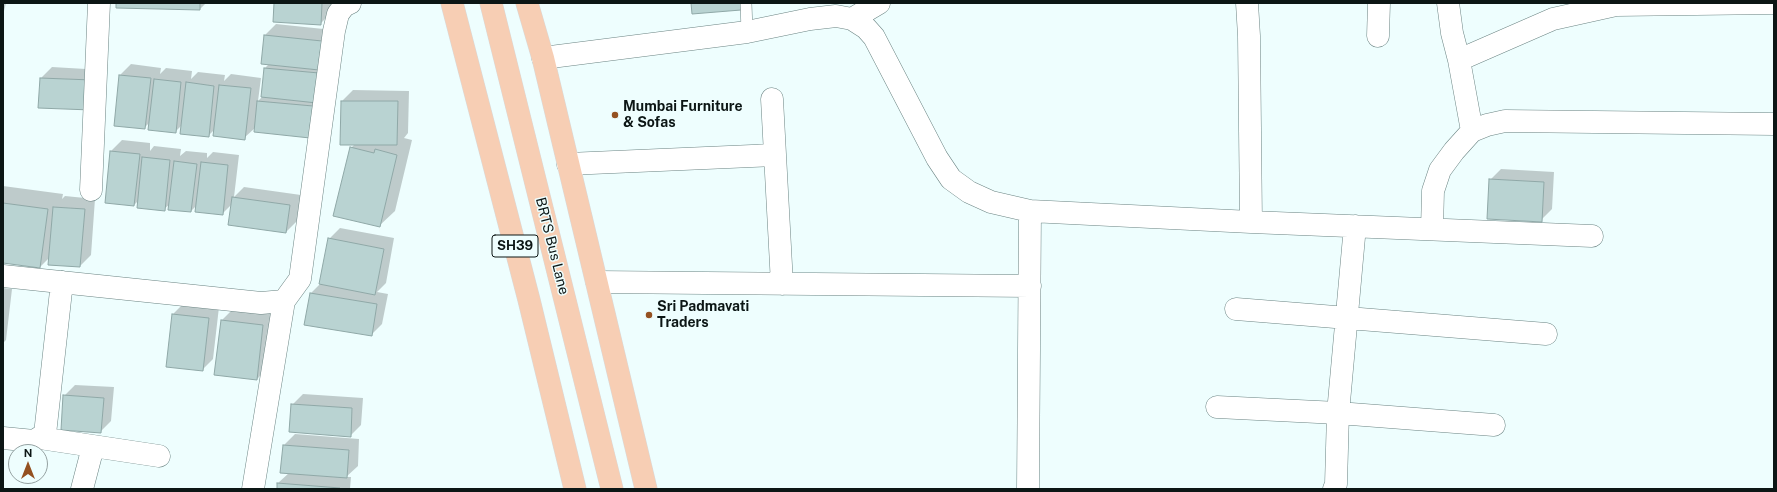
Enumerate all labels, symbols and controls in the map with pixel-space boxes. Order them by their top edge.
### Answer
place label: Mumbai Furniture & Sofas [623,99,743,132]
marker: Mumbai Furniture & Sofas [610,110,620,120]
street label: BRTS Bus Lane [532,196,572,296]
road number: SH39 [492,235,538,257]
place label: Sri Padmavati Traders [657,299,749,332]
marker: Sri Padmavati Traders [644,310,654,320]
north arrow [8,444,48,484]
text: N [24,447,32,459]

